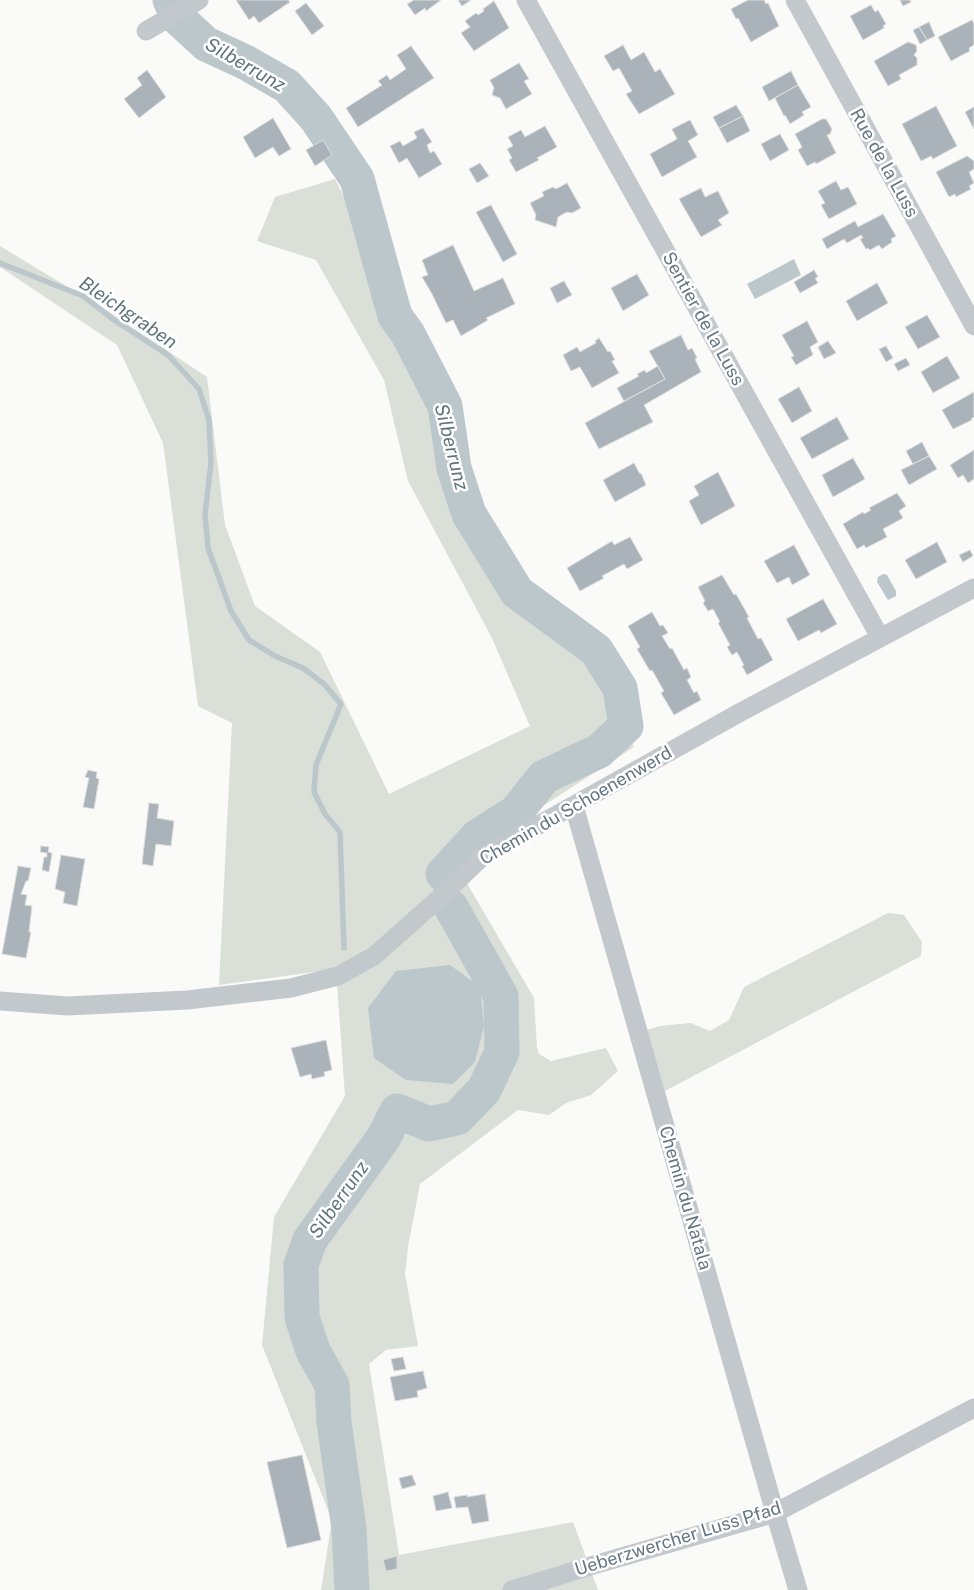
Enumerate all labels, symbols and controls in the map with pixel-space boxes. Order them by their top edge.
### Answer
water label: Silberrunz [201,33,289,97]
street label: Rue de la Luss [845,105,923,221]
street label: Sentier de la Luss [657,248,749,390]
water label: Bleichgraben [75,272,181,354]
water label: Silberrunz [429,401,473,493]
street label: Chemin du Schoenenwerd [476,742,676,870]
street label: Chemin du Natala [654,1124,716,1272]
water label: Silberrunz [304,1157,374,1243]
street label: Ueberzwercher Luss Pfad [572,1497,784,1581]

